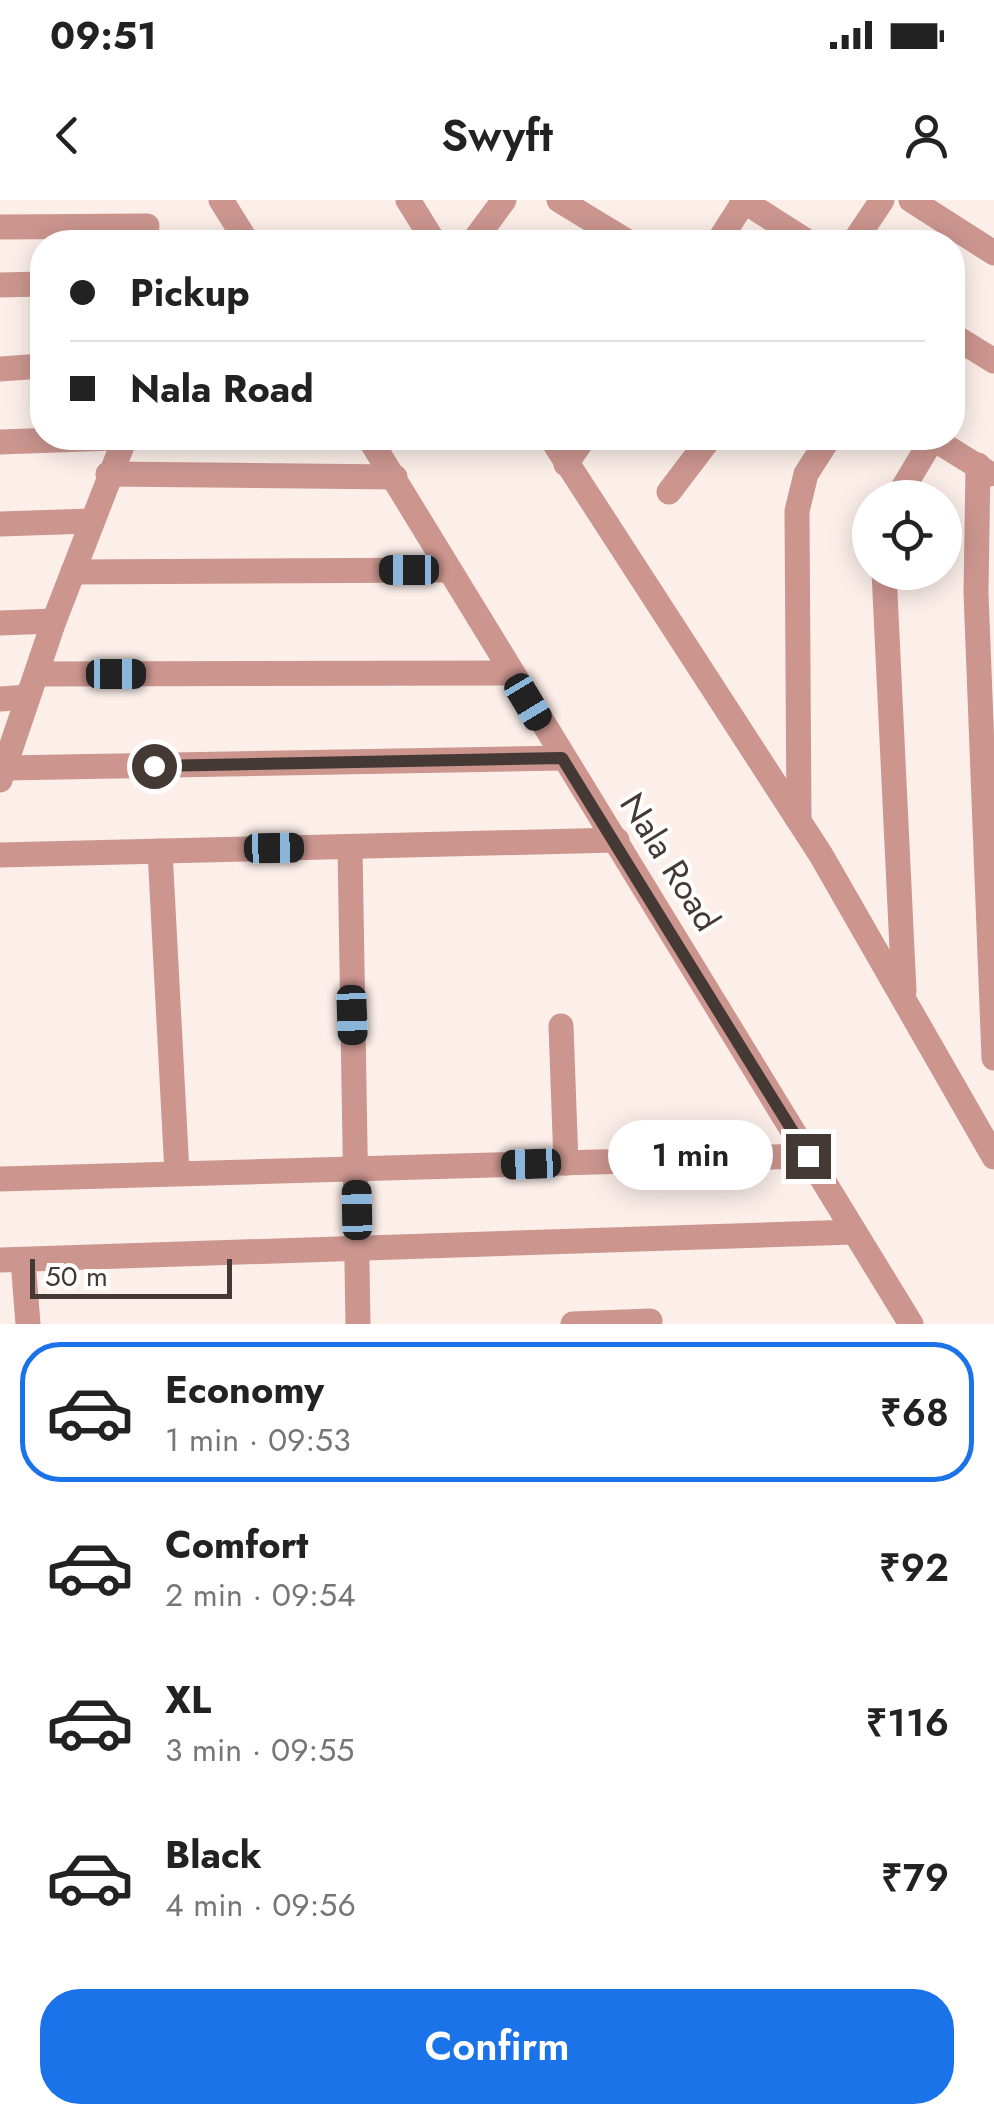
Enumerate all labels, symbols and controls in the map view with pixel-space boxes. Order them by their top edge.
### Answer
text: 09:51 [50,8,157,63]
text: Swyft [441,103,553,168]
icon: back [40,108,95,163]
icon: person [899,108,954,163]
text: Pickup [130,265,250,320]
text: Nala Road [130,361,314,416]
map controls [852,480,962,590]
button: locate [852,480,962,590]
car [379,555,439,585]
car [86,659,146,689]
car [500,669,556,735]
route start [132,744,177,789]
street label: Nala Road [608,783,732,941]
car [244,832,304,864]
car [336,984,368,1046]
callout: 1 min [608,1121,773,1191]
text: 1 min [652,1132,729,1178]
route end [786,1134,831,1179]
car [500,1148,562,1180]
car [341,1180,373,1240]
scale bar [30,1254,232,1298]
text: 50 m [45,1256,108,1297]
text: Economy [165,1362,324,1417]
icon: car [45,1367,135,1457]
text: ₹68 [880,1385,949,1440]
text: 1 min · 09:53 [165,1417,351,1463]
text: Comfort [165,1517,308,1572]
icon: car [45,1522,135,1612]
text: ₹92 [879,1540,949,1595]
text: 2 min · 09:54 [165,1572,356,1618]
text: XL [165,1672,211,1727]
icon: car [45,1677,135,1767]
text: ₹116 [866,1695,949,1750]
text: 3 min · 09:55 [165,1727,354,1773]
text: Black [165,1827,262,1882]
icon: car [45,1832,135,1922]
text: ₹79 [881,1850,949,1905]
text: 4 min · 09:56 [165,1882,356,1928]
button: Confirm [40,1989,954,2104]

